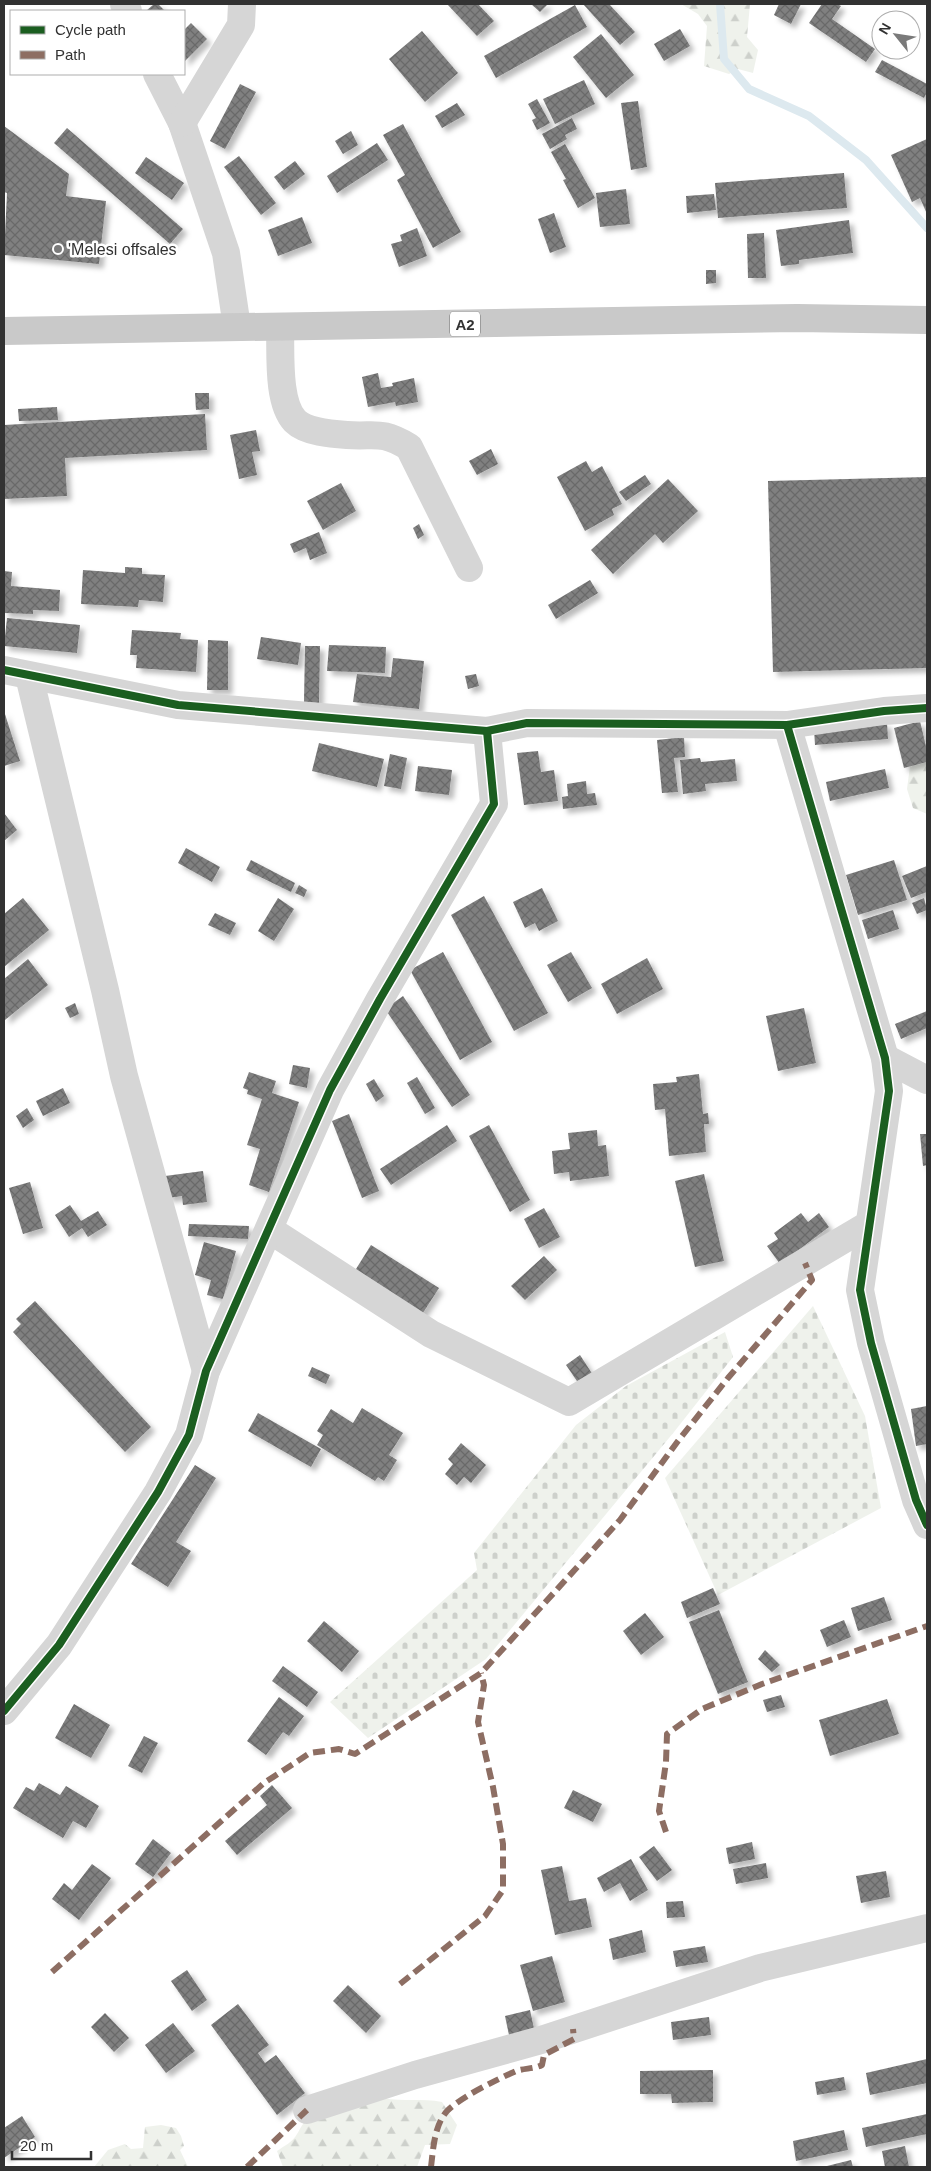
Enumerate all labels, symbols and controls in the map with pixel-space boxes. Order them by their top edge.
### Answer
legend [10,10,185,75]
north arrow [871,10,921,60]
text: N [875,20,894,37]
text: Cycle path [55,21,126,38]
text: Path [55,46,86,63]
place label: 'Melesi offsales [68,241,177,258]
marker: 'Melesi offsales [52,243,64,255]
road number: A2 [450,312,480,336]
scale bar [12,2128,91,2160]
text: 20 m [20,2137,53,2154]

